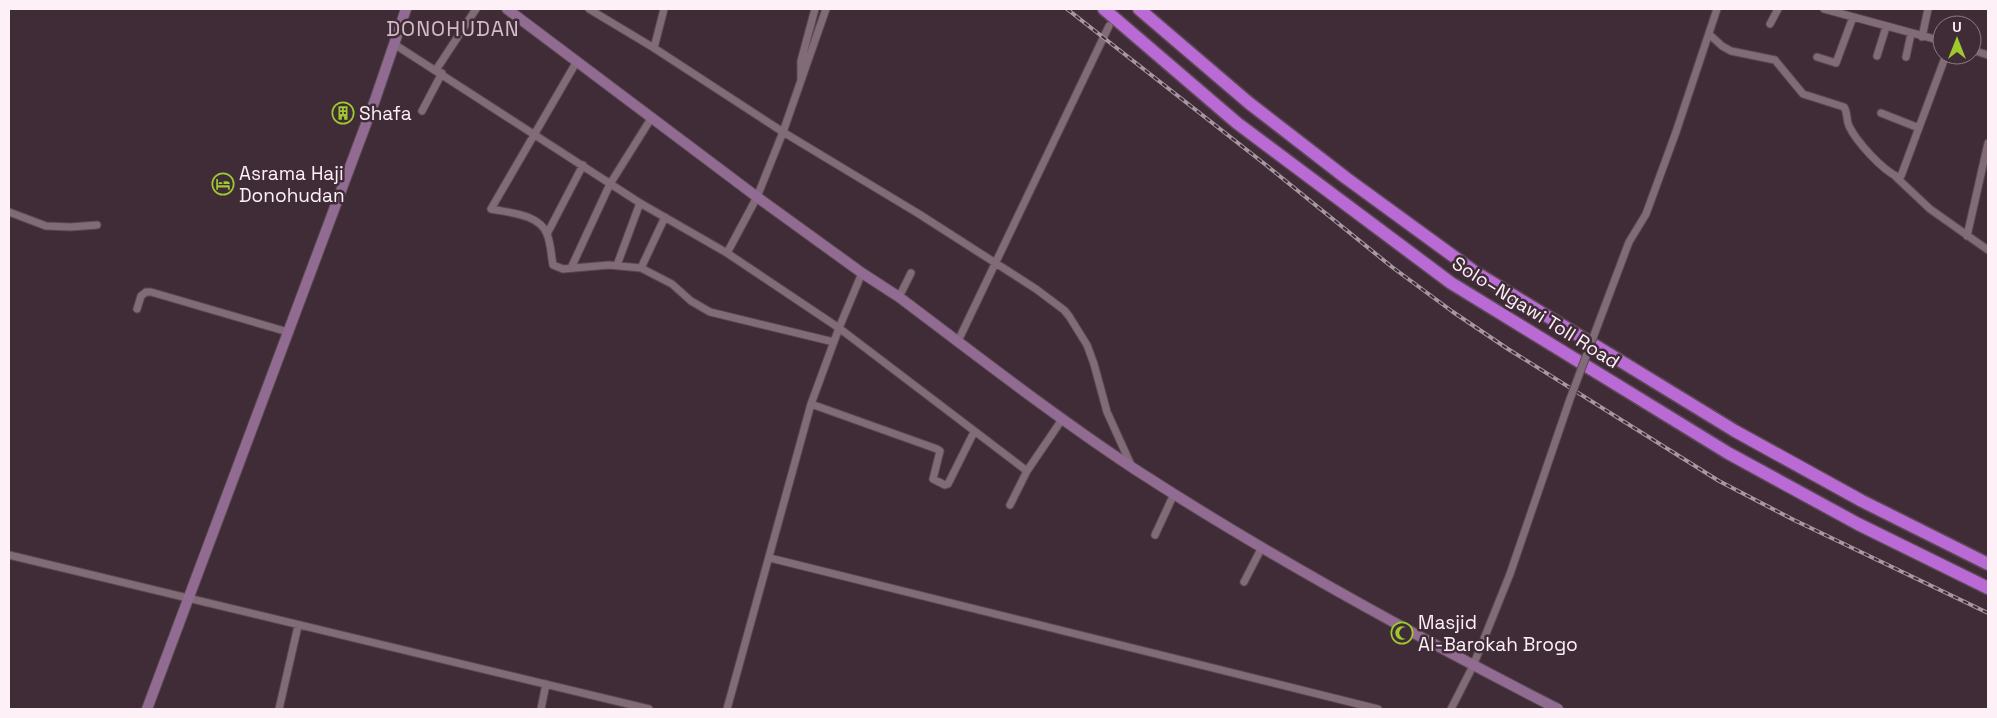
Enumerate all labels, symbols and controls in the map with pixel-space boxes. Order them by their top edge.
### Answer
district label: DONOHUDAN [386,15,520,42]
north arrow [1932,15,1982,65]
text: U [1952,18,1962,36]
building icon: Shafa [331,101,355,125]
place label: Shafa [359,101,412,126]
place label: Asrama Haji Donohudan [239,161,345,208]
hotel icon: Asrama Haji Donohudan [211,172,235,196]
street label: Solo–Ngawi Toll Road [1447,251,1624,374]
place label: Masjid Al-Barokah Brogo [1418,610,1578,657]
mosque icon: Masjid Al-Barokah Brogo [1390,621,1414,645]

